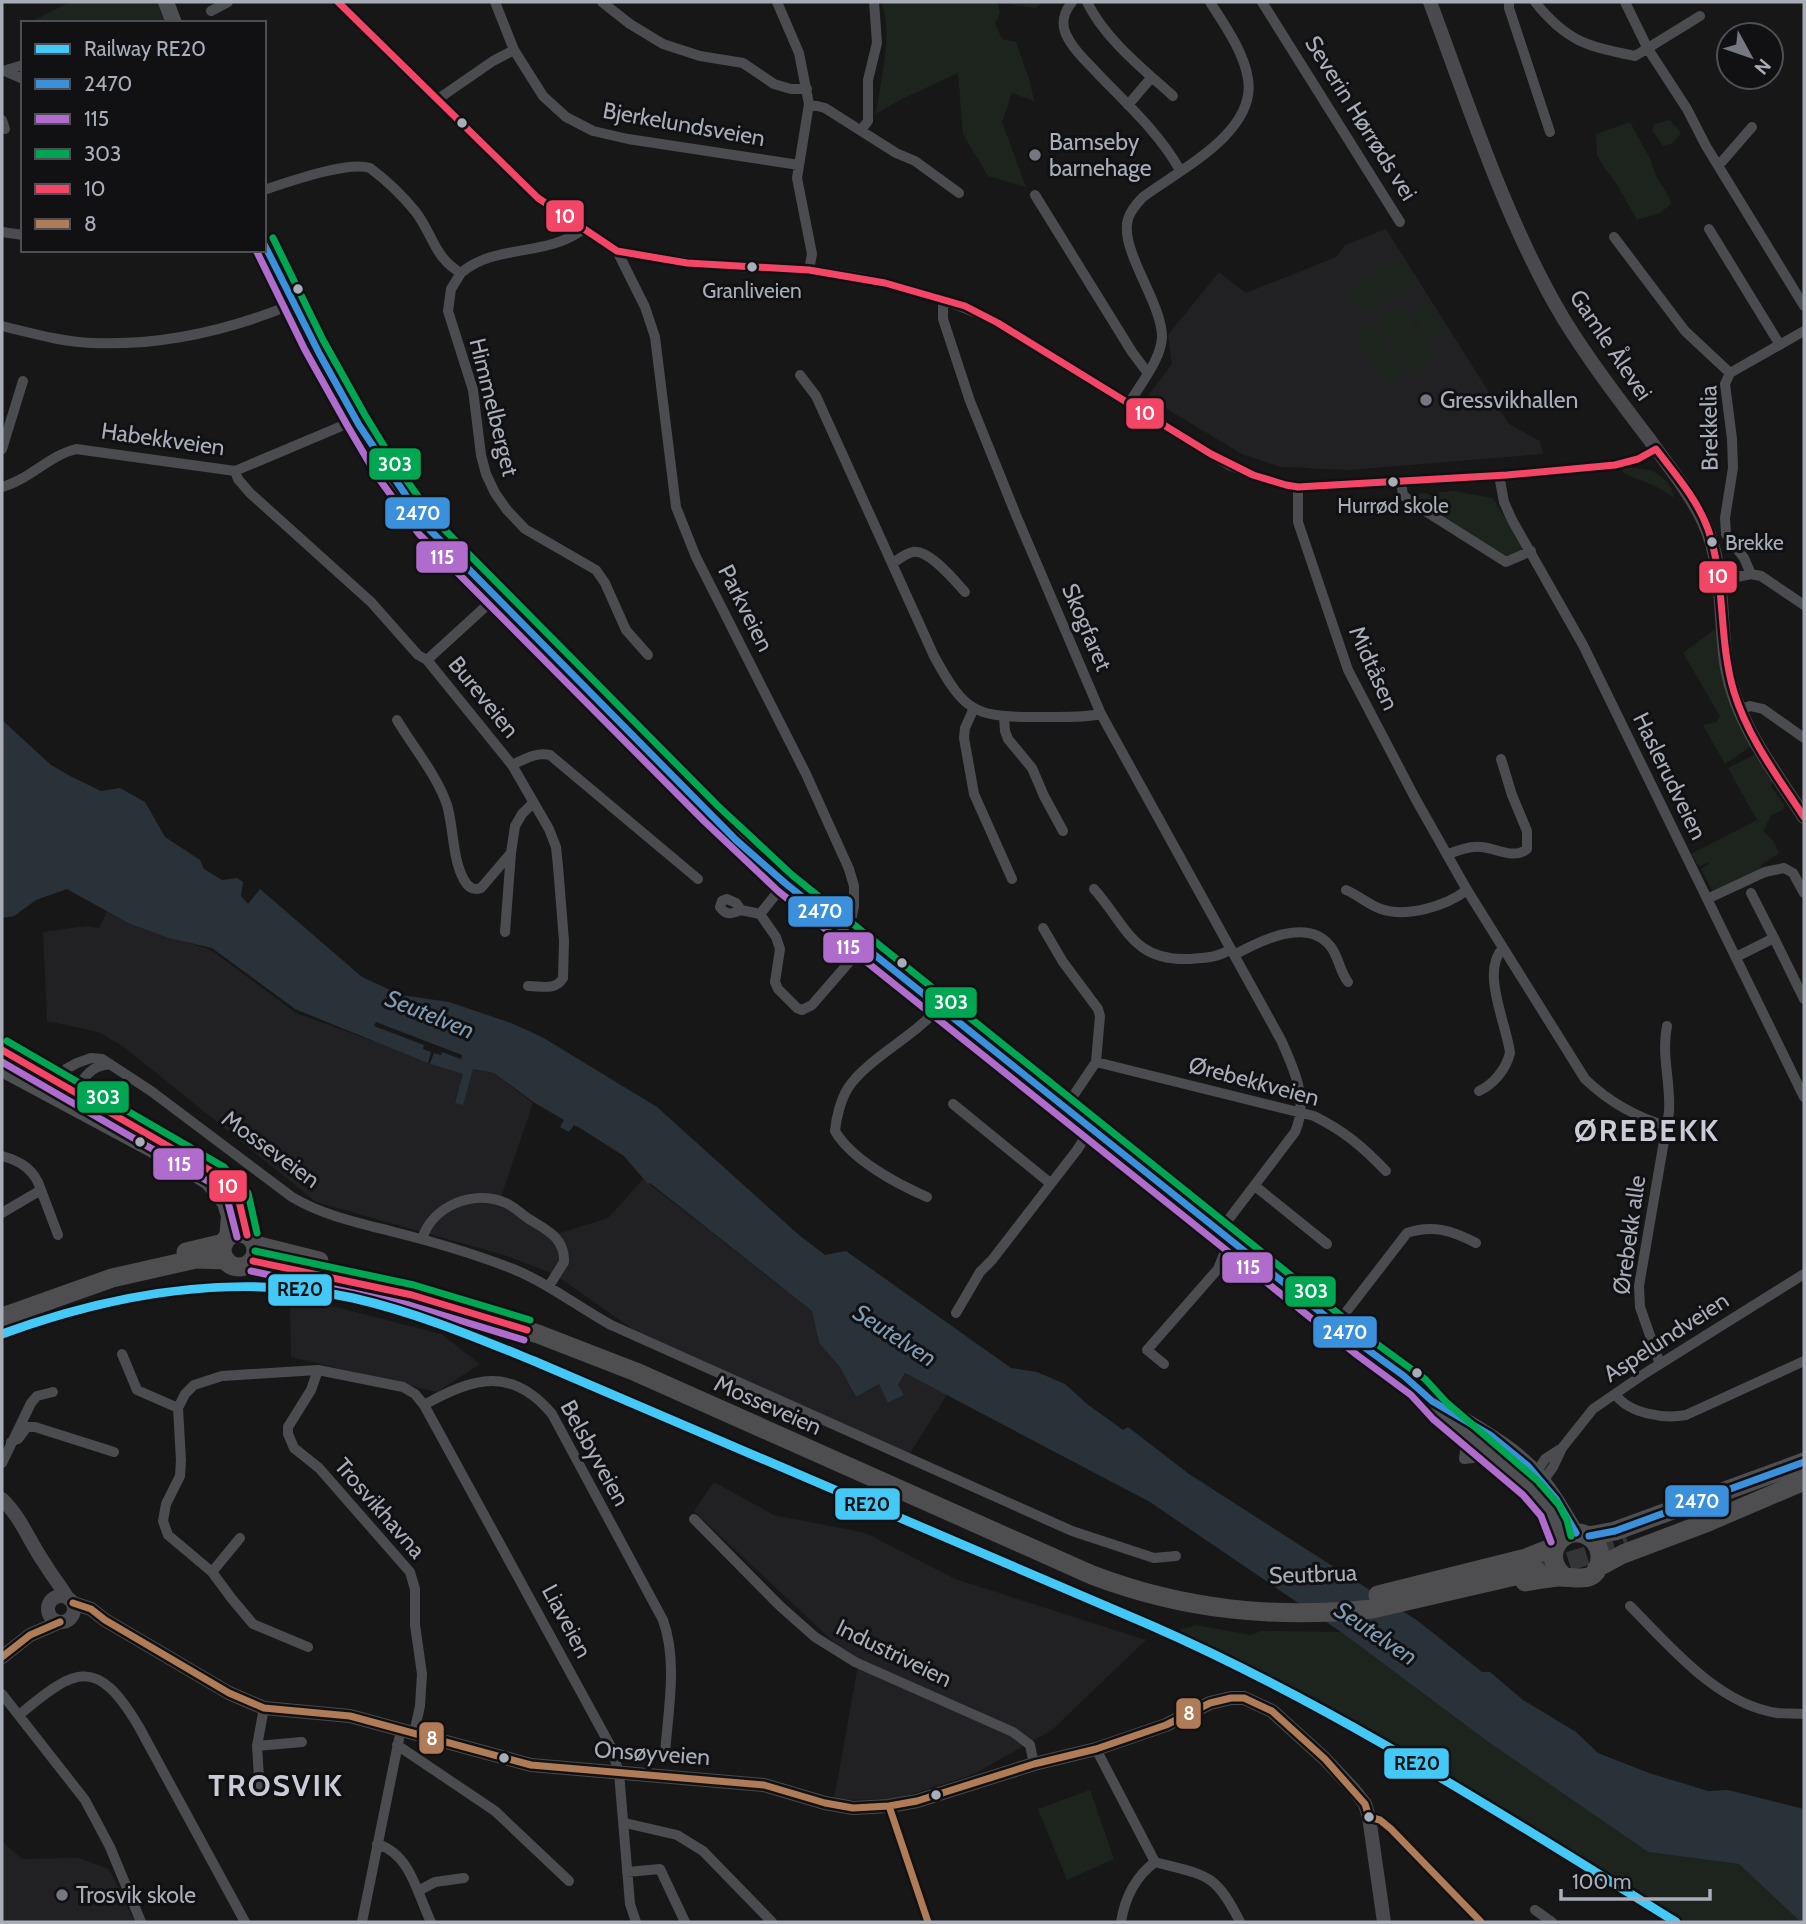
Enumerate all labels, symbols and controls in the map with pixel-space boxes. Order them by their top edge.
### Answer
legend [21,21,266,252]
north arrow [1715,21,1785,91]
street label: Severin Hørrøds vei [1299,31,1423,205]
text: Railway RE20 [84,36,206,61]
text: N [1750,54,1776,79]
text: 2470 [84,71,132,96]
street label: Bjerkelundsveien [601,96,767,152]
text: 115 [84,106,109,131]
unlabelled marker [455,116,469,130]
place label: Bamseby barnehage [1049,128,1152,182]
text: 303 [84,141,121,166]
marker: Bamseby barnehage [1027,147,1043,163]
text: 10 [84,176,106,201]
line badge: 10 [545,199,585,233]
text: 10 [555,205,575,228]
text: 8 [84,211,97,236]
marker: Granliveien [745,260,759,274]
place label: Granliveien [702,278,802,303]
unlabelled marker [291,282,305,296]
street label: Gamle Ålevei [1564,284,1659,406]
street label: Himmelberget [463,335,525,479]
street label: Brekkelia [1694,385,1724,471]
place label: Gressvikhallen [1440,386,1578,414]
marker: Gressvikhallen [1418,392,1434,408]
line badge: 10 [1125,397,1165,430]
text: 10 [1135,402,1155,425]
street label: Habekkveien [99,416,227,462]
line badge: 303 [368,447,422,481]
text: 303 [378,453,412,476]
marker: Hurrød skole [1386,475,1400,489]
place label: Hurrød skole [1337,493,1449,518]
line badge: 2470 [384,496,451,530]
text: 2470 [396,502,440,525]
place label: Brekke [1725,530,1784,555]
marker: Brekke [1705,535,1719,549]
line badge: 115 [415,540,469,574]
text: 115 [430,546,454,569]
street label: Parkveien [712,560,780,656]
line badge: 10 [1698,560,1738,594]
text: 10 [1708,565,1728,588]
street label: Skogfaret [1056,579,1118,675]
street label: Midtåsen [1343,622,1405,714]
street label: Bureveien [443,651,525,743]
street label: Haslerudveien [1627,708,1713,844]
line badge: 2470 [787,895,854,928]
text: 2470 [798,900,842,923]
line badge: 115 [822,931,875,964]
text: 115 [836,936,860,959]
unlabelled marker [895,956,909,970]
water label: Seutelven [381,983,479,1045]
line badge: 303 [924,986,978,1019]
text: 303 [934,991,968,1014]
street label: Ørebekkveien [1186,1050,1322,1112]
line badge: 303 [76,1080,130,1114]
text: 303 [86,1086,120,1109]
street label: Mosseveien [217,1104,325,1194]
district label: ØREBEKK [1574,1112,1720,1149]
unlabelled marker [133,1135,147,1149]
line badge: 115 [152,1147,205,1181]
text: 115 [167,1153,191,1176]
line badge: 10 [208,1169,248,1203]
street label: Ørebekk alle [1607,1173,1651,1296]
text: 10 [218,1175,238,1198]
line badge: 115 [1221,1251,1274,1284]
text: 115 [1236,1256,1260,1279]
line badge: RE20 [267,1273,333,1307]
line badge: 303 [1284,1275,1337,1308]
text: RE20 [277,1278,323,1301]
text: 303 [1294,1280,1328,1303]
street label: Aspelundveien [1598,1286,1734,1388]
water label: Seutelven [848,1297,942,1373]
line badge: 2470 [1312,1315,1378,1349]
text: 2470 [1323,1321,1367,1344]
unlabelled marker [1410,1366,1424,1380]
street label: Mosseveien [710,1369,826,1441]
street label: Belsbyveien [554,1395,636,1511]
street label: Trosvikhavna [329,1452,431,1564]
line badge: 2470 [1664,1484,1730,1518]
line badge: RE20 [834,1487,901,1521]
text: 2470 [1675,1490,1719,1513]
text: RE20 [844,1493,890,1516]
street label: Seutbrua [1268,1558,1358,1590]
street label: Liaveien [536,1579,598,1663]
water label: Seutelven [1329,1595,1423,1671]
street label: Industriveien [832,1613,956,1693]
line badge: 8 [1175,1697,1202,1730]
text: 8 [1183,1702,1195,1725]
line badge: 8 [418,1721,445,1755]
text: 8 [426,1727,438,1750]
street label: Onsøyveien [593,1735,711,1771]
line badge: RE20 [1383,1747,1450,1780]
unlabelled marker [497,1751,511,1765]
text: RE20 [1394,1752,1440,1775]
district label: TROSVIK [208,1767,344,1804]
unlabelled marker [929,1788,943,1802]
unlabelled marker [1362,1810,1376,1824]
scale bar [1561,1857,1710,1901]
text: 100 m [1572,1869,1631,1894]
place label: Trosvik skole [76,1881,196,1909]
marker: Trosvik skole [54,1887,70,1903]

